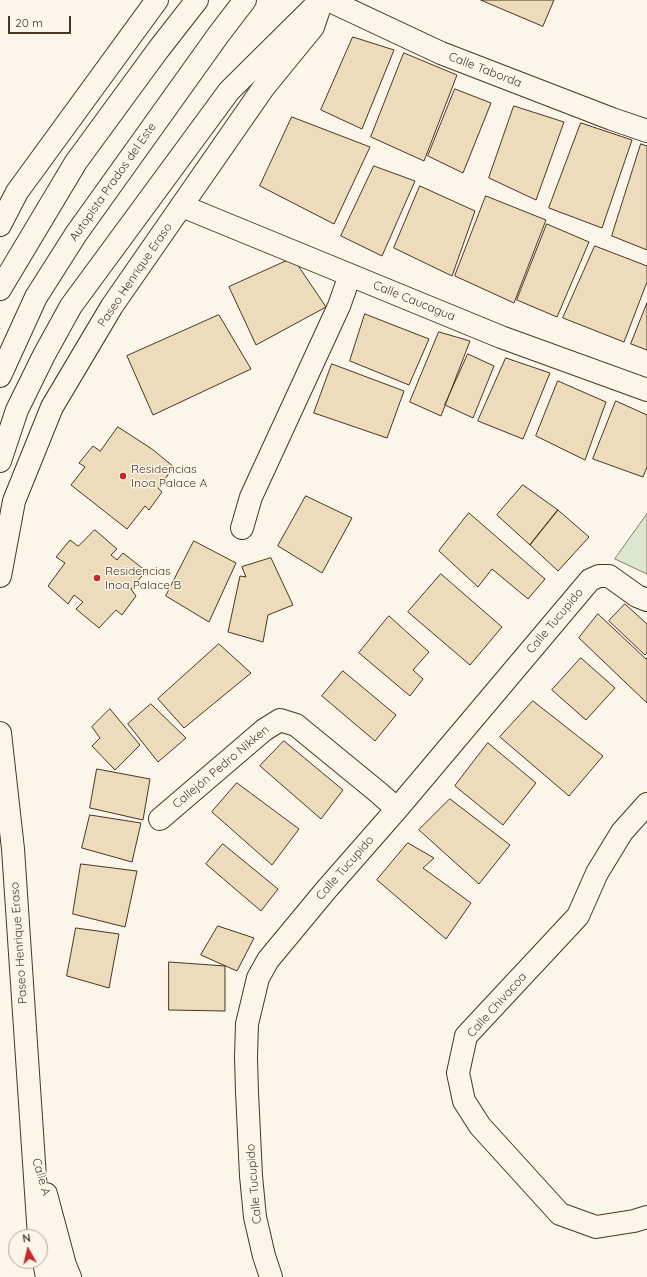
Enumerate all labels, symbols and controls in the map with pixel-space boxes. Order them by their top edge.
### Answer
scale bar [10,8,73,34]
text: 20 m [15,15,43,30]
street label: Calle Taborda [446,49,524,91]
street label: Autopista Prados del Este [67,120,159,244]
street label: Paseo Henrique Eraso [95,220,175,330]
street label: Calle Caucagua [371,278,457,324]
place label: Residencias Inoa Palace A [131,462,207,490]
marker: Residencias Inoa Palace A [118,471,128,481]
place label: Residencias Inoa Palace B [105,564,181,592]
marker: Residencias Inoa Palace B [92,573,102,583]
street label: Calle Tucupido [524,585,586,657]
street label: Callejón Pedro Nikken [170,722,272,812]
street label: Calle Tucupido [313,833,377,903]
street label: Paseo Henrique Eraso [8,881,30,1005]
street label: Calle Chivacoa [464,970,530,1040]
street label: Calle Tucupido [243,1143,265,1225]
street label: Calle A [29,1157,53,1197]
north arrow [8,1229,48,1269]
text: N [21,1231,31,1246]

